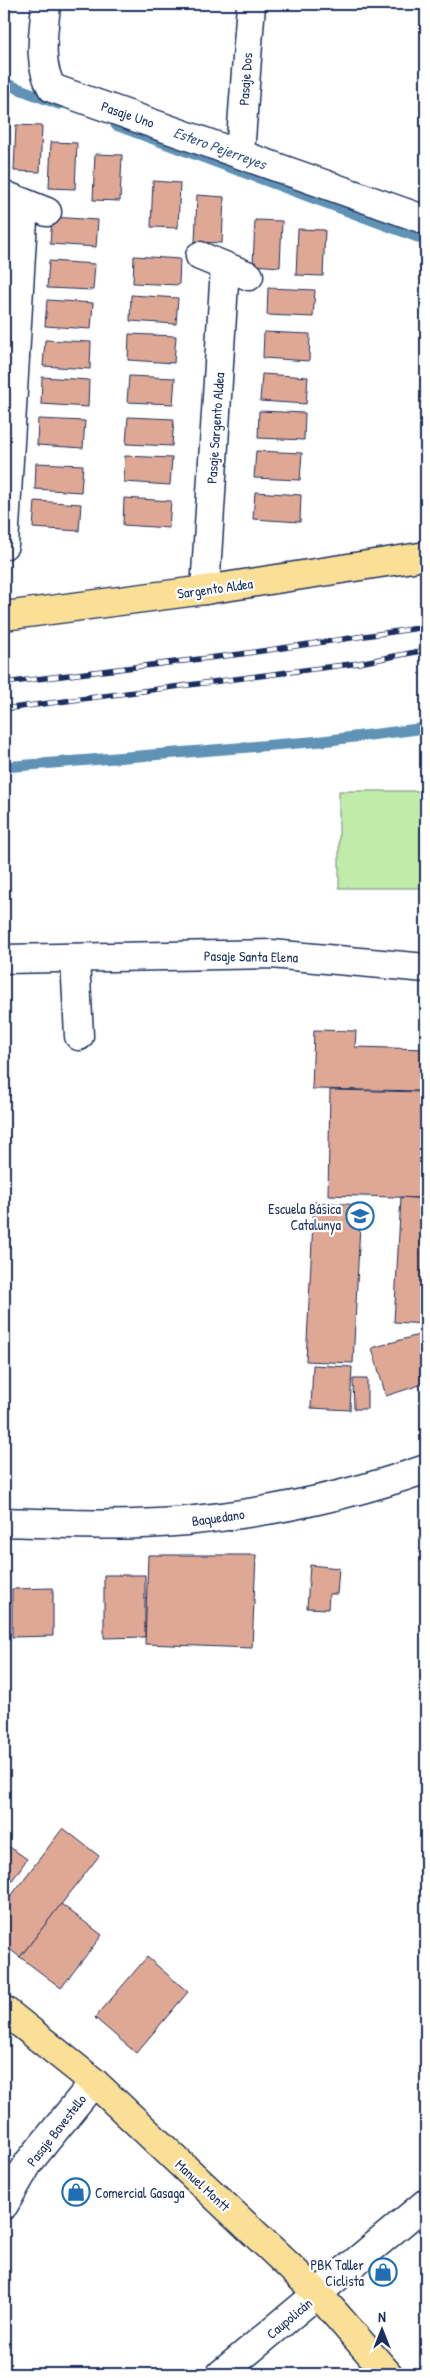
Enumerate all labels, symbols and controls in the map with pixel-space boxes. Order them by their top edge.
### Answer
street label: Pasaje Dos [234,52,257,106]
street label: Pasaje Uno [99,96,157,133]
water label: Estero Pejerreyes [171,122,270,175]
street label: Pasaje Sargento Aldea [202,371,229,484]
street label: Sargento Aldea [176,573,255,604]
street label: Pasaje Santa Elena [204,946,299,967]
place label: Escuela Básica Catalunya [268,1199,342,1235]
school or university icon: Escuela Básica Catalunya [345,1201,375,1231]
street label: Baquedano [190,1504,246,1531]
street label: Pasaje Bavestello [22,2090,91,2171]
street label: Manuel Montt [172,2155,235,2215]
shop icon: Comercial Gasaga [61,2177,91,2207]
place label: Comercial Gasaga [95,2183,185,2203]
place label: PBK Taller Ciclista [311,2255,365,2290]
shop icon: PBK Taller Ciclista [368,2257,398,2287]
street label: Caupolicán [262,2293,317,2344]
north arrow [358,2306,408,2356]
text: N [378,2307,386,2326]

